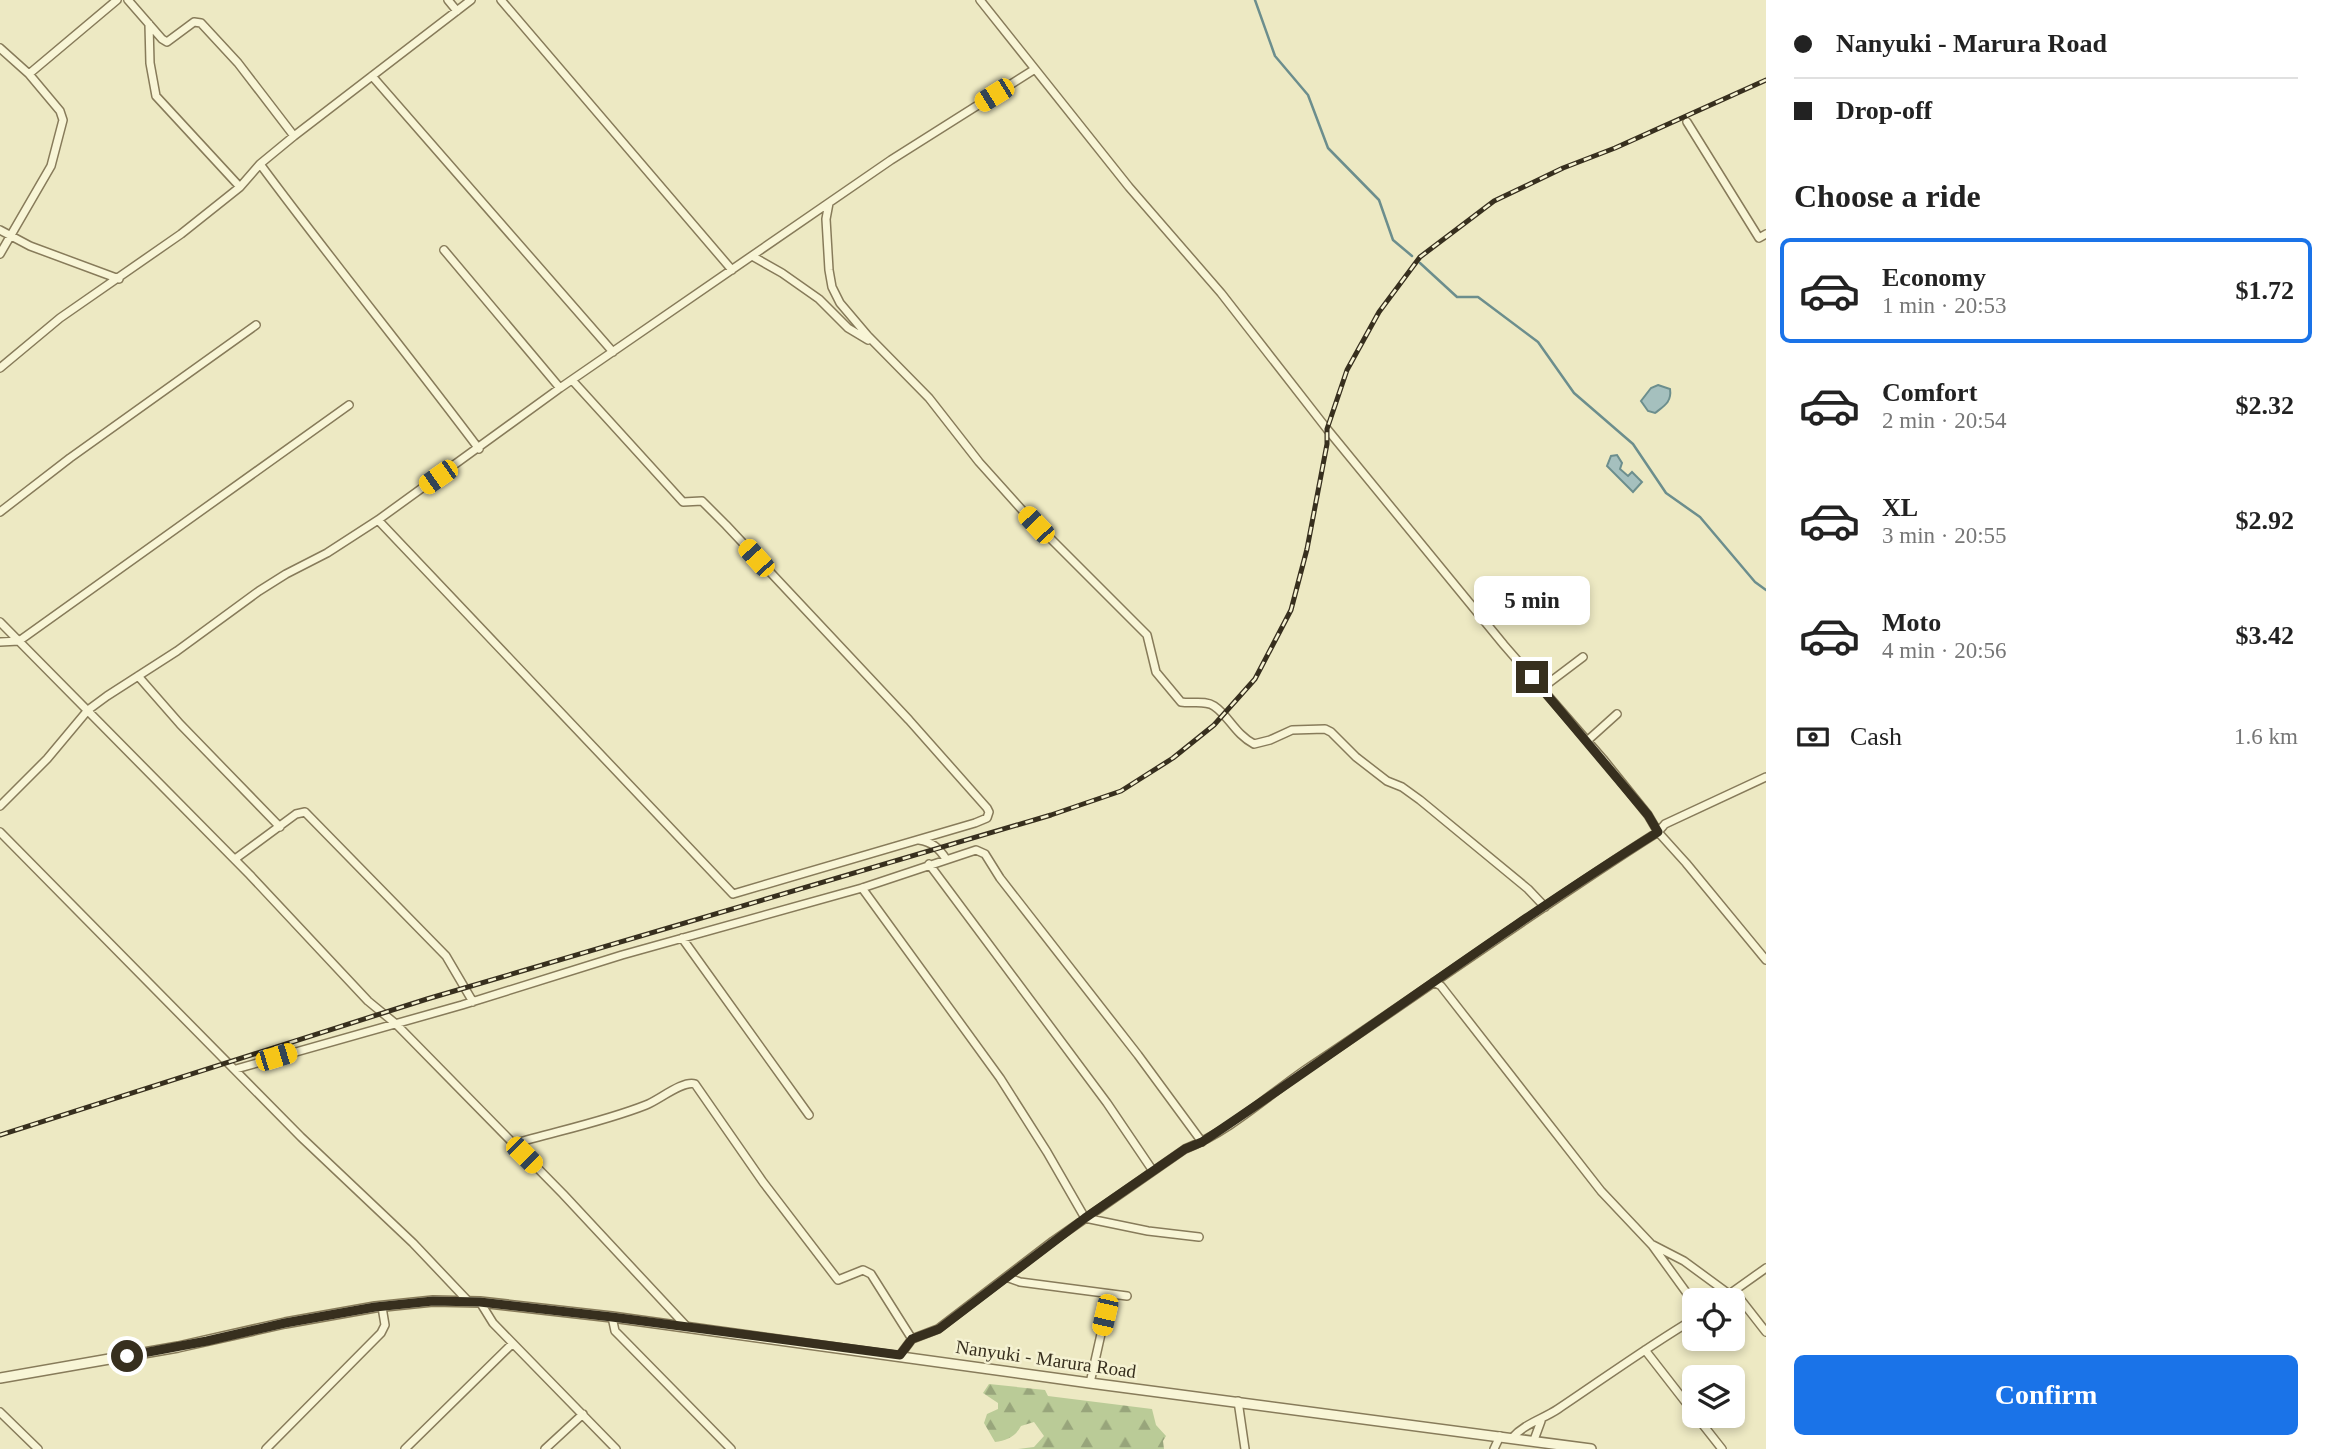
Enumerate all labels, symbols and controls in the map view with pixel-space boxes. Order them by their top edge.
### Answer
text: Nanyuki - Marura Road [1836,29,2107,58]
car [971,75,1018,115]
text: Drop-off [1836,96,1932,125]
text: Choose a ride [1794,178,1981,214]
icon: car [1798,259,1861,322]
text: Economy [1882,263,1986,292]
text: $1.72 [2236,276,2294,305]
text: 1 min · 20:53 [1882,293,2007,318]
icon: car [1798,374,1861,437]
text: Comfort [1882,378,1977,407]
text: $2.32 [2236,391,2294,420]
text: 2 min · 20:54 [1882,408,2007,433]
car [415,456,462,498]
icon: car [1798,489,1861,552]
text: XL [1882,493,1918,522]
car [1014,502,1059,548]
text: $2.92 [2236,506,2294,535]
text: 3 min · 20:55 [1882,523,2007,548]
car [735,535,778,581]
callout: 5 min [1474,576,1590,624]
text: 5 min [1504,588,1560,613]
icon: car [1798,604,1861,667]
text: Moto [1882,608,1941,637]
text: $3.42 [2236,621,2294,650]
text: 4 min · 20:56 [1882,638,2007,663]
route end [1516,661,1548,693]
icon: cash [1794,718,1832,756]
text: Cash [1850,722,1902,751]
text: 1.6 km [2234,724,2298,749]
car [253,1041,300,1073]
car [502,1133,547,1177]
map controls [1682,1288,1745,1428]
button: locate [1682,1288,1745,1351]
car [1091,1292,1120,1338]
street label: Nanyuki - Marura Road [954,1336,1138,1382]
route start [111,1340,143,1372]
button: Confirm [1794,1355,2298,1435]
button: layers [1682,1365,1745,1428]

